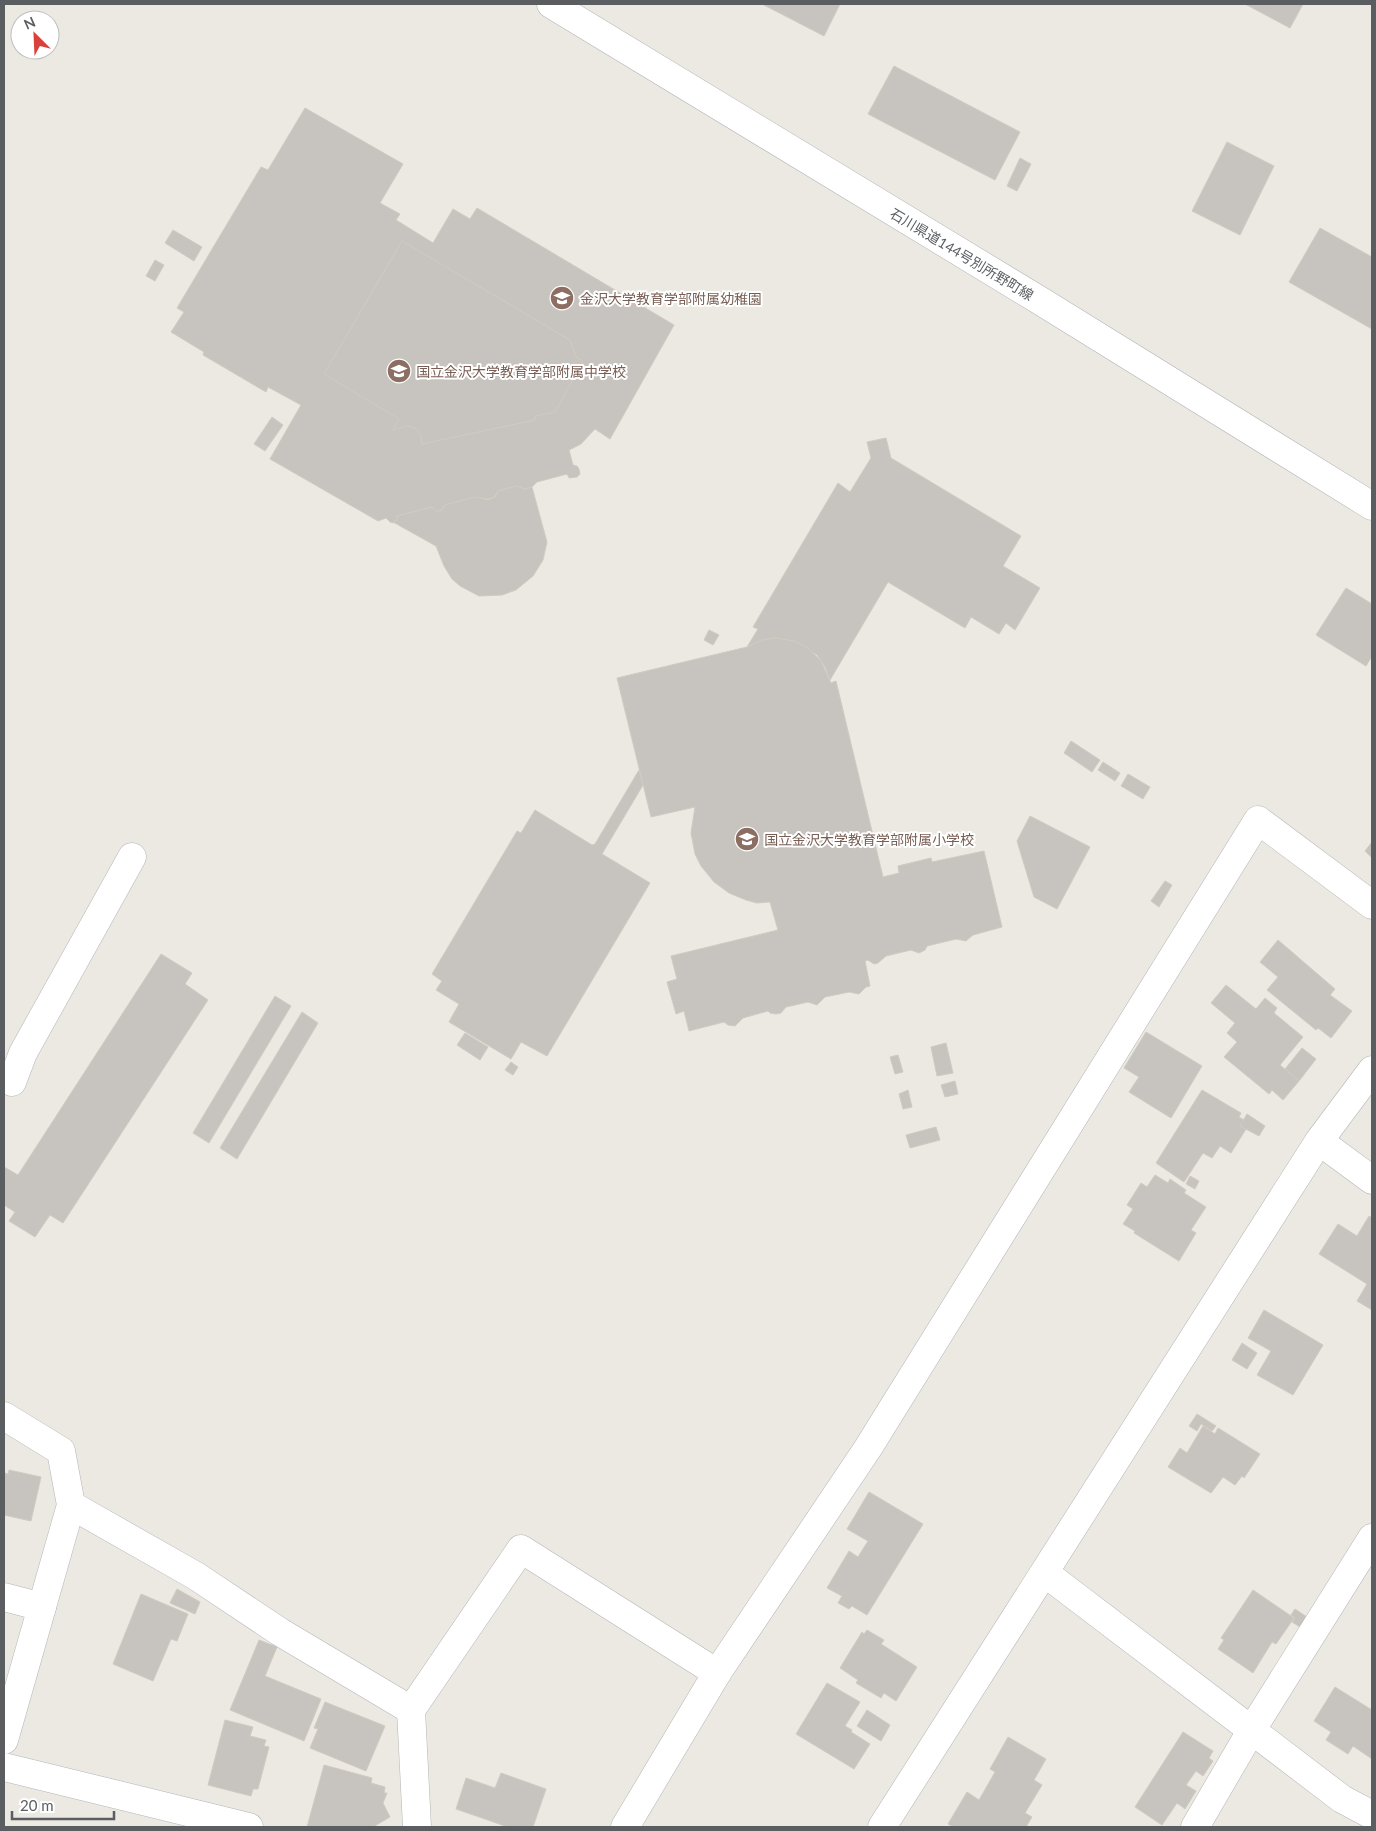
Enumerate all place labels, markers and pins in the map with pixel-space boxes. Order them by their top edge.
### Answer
school or university icon: 金沢大学教育学部附属幼稚園 [549,285,575,311]
place label: 金沢大学教育学部附属幼稚園 [580,290,762,307]
school or university icon: 国立金沢大学教育学部附属中学校 [386,358,412,384]
place label: 国立金沢大学教育学部附属中学校 [416,363,626,380]
school or university icon: 国立金沢大学教育学部附属小学校 [734,826,760,852]
place label: 国立金沢大学教育学部附属小学校 [764,831,974,848]

